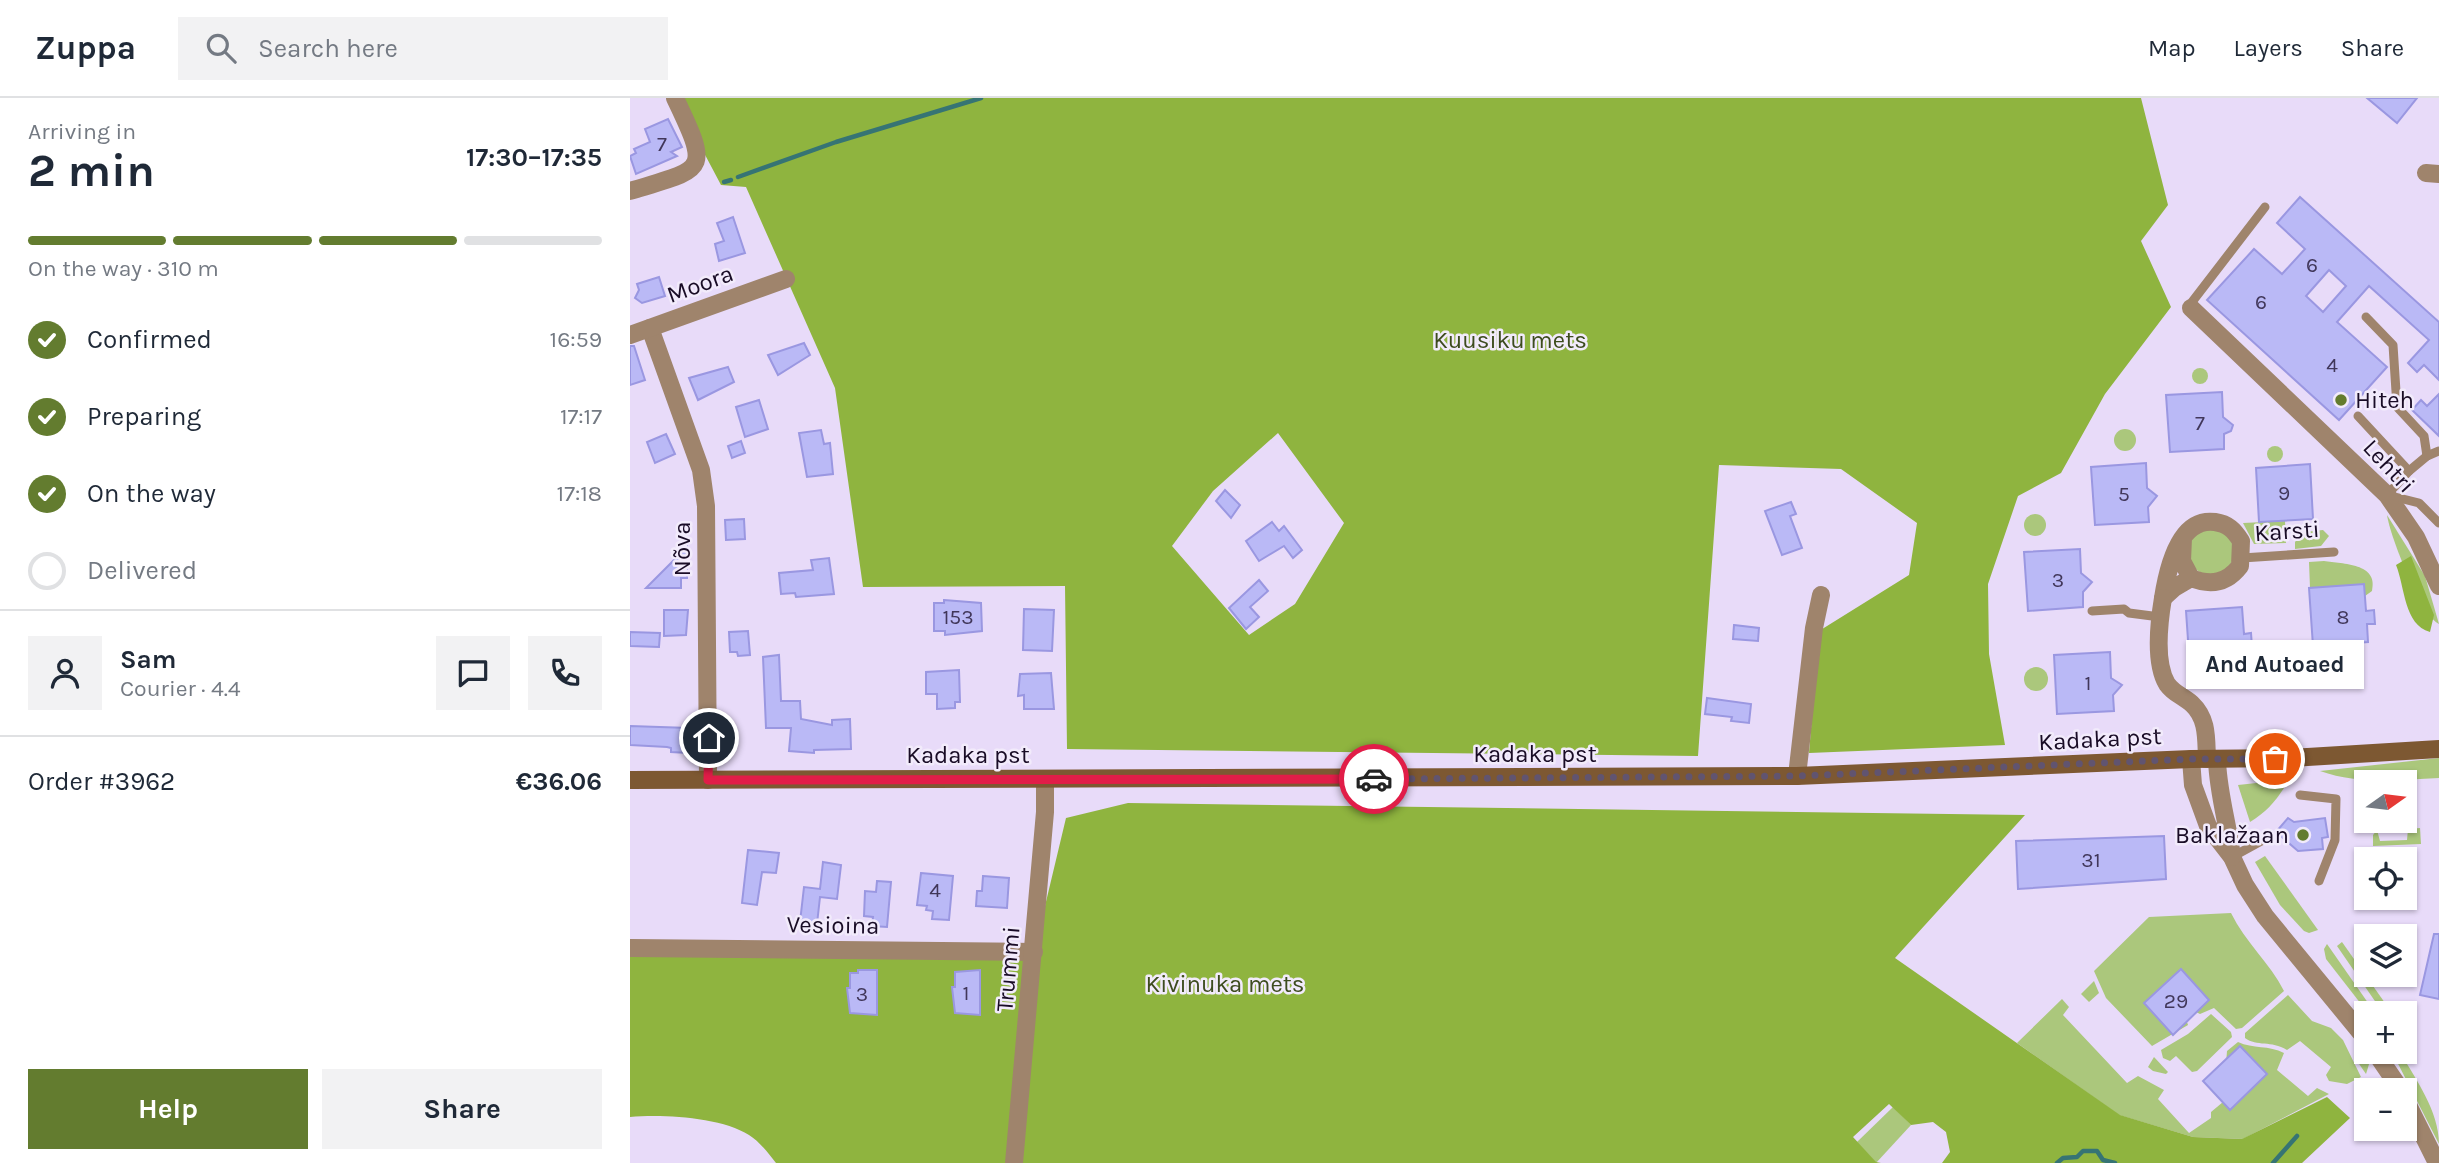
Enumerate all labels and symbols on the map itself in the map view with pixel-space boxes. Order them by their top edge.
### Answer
house number: 7 [657,132,667,156]
house number: 6 [2306,253,2318,277]
street label: Moora [663,259,737,309]
house number: 6 [2255,290,2267,314]
park label: Kuusiku mets [1433,326,1587,354]
house number: 4 [2326,353,2338,377]
place label: Hiteh [2355,386,2414,414]
marker: Hiteh [2333,392,2349,408]
house number: 7 [2195,411,2205,435]
street label: Lehtri [2357,433,2421,499]
house number: 9 [2278,481,2290,505]
house number: 5 [2118,482,2130,506]
street label: Karsti [2253,515,2321,547]
street label: Nõva [668,522,696,576]
house number: 3 [2052,568,2064,592]
house number: 153 [942,605,974,629]
house number: 8 [2337,605,2349,629]
callout: And Autoaed [2186,640,2364,689]
house number: 1 [2085,671,2091,695]
pin [679,708,739,768]
street label: Kadaka pst [2038,722,2162,756]
pin [2245,729,2305,789]
street label: Kadaka pst [1473,740,1597,768]
street label: Kadaka pst [906,741,1030,769]
courier [1339,744,1409,814]
north arrow [2354,770,2417,833]
place label: Baklažaan [2175,821,2289,849]
marker: Baklažaan [2295,827,2311,843]
house number: 31 [2081,848,2101,872]
house number: 4 [929,878,941,902]
street label: Vesioina [786,910,880,940]
street label: Trummi [990,925,1026,1013]
park label: Kivinuka mets [1146,970,1304,998]
house number: 1 [963,981,969,1005]
house number: 3 [856,982,868,1006]
house number: 29 [2164,989,2188,1013]

